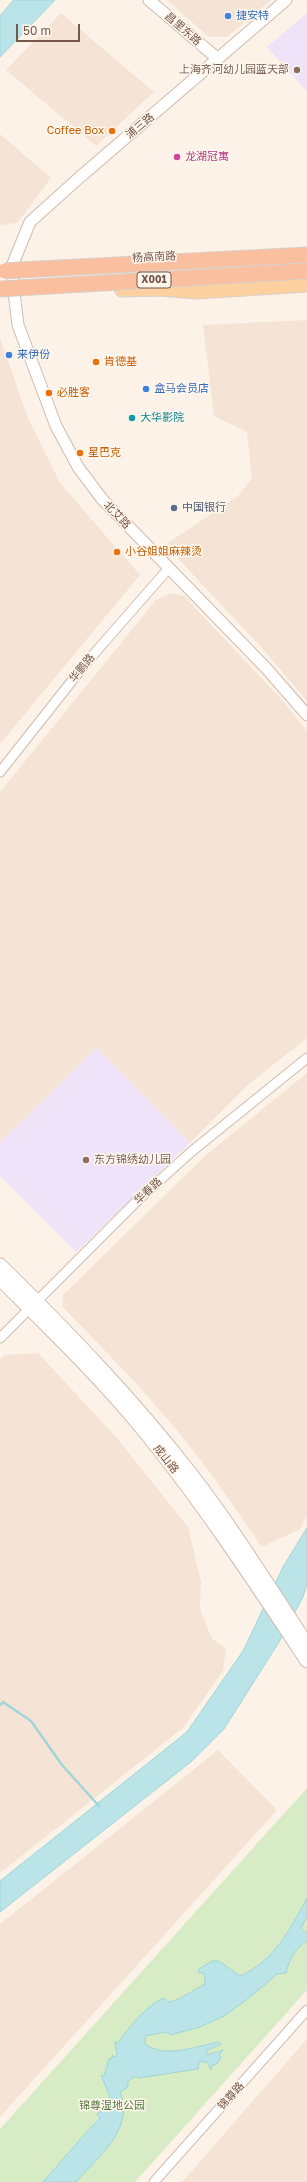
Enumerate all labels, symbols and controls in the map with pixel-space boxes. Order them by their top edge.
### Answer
place label: 捷安特 [236,9,269,23]
street label: 昌里东路 [162,10,204,48]
marker: 捷安特 [223,11,233,21]
scale bar [18,16,82,42]
text: 50 m [23,23,51,38]
place label: 上海齐河幼儿园蓝天部 [179,63,289,77]
marker: 上海齐河幼儿园蓝天部 [292,65,302,75]
street label: 浦三路 [123,110,157,142]
place label: Coffee Box [47,124,104,138]
marker: Coffee Box [107,126,117,136]
place label: 龙湖冠寓 [185,150,229,164]
marker: 龙湖冠寓 [172,152,182,162]
street label: 杨高南路 [132,249,176,265]
road number: X001 [137,272,171,288]
place label: 来伊份 [17,348,50,362]
marker: 来伊份 [4,350,14,360]
place label: 肯德基 [104,355,137,369]
marker: 肯德基 [91,357,101,367]
place label: 盒马会员店 [154,382,209,396]
marker: 盒马会员店 [141,384,151,394]
place label: 必胜客 [57,386,90,400]
marker: 必胜客 [44,388,54,398]
place label: 大华影院 [140,411,184,425]
marker: 大华影院 [127,413,137,423]
place label: 星巴克 [88,446,121,460]
marker: 星巴克 [75,448,85,458]
street label: 北艾路 [101,499,133,531]
place label: 中国银行 [182,501,226,515]
marker: 中国银行 [169,503,179,513]
place label: 小谷姐姐麻辣烫 [125,545,202,559]
marker: 小谷姐姐麻辣烫 [112,547,122,557]
street label: 华鹏路 [66,651,98,685]
place label: 东方锦绣幼儿园 [94,1153,171,1167]
marker: 东方锦绣幼儿园 [81,1155,91,1165]
street label: 华春路 [131,1175,165,1207]
street label: 成山路 [151,1442,181,1476]
street label: 锦尊路 [215,2079,247,2113]
park label: 锦尊湿地公园 [79,2099,145,2113]

